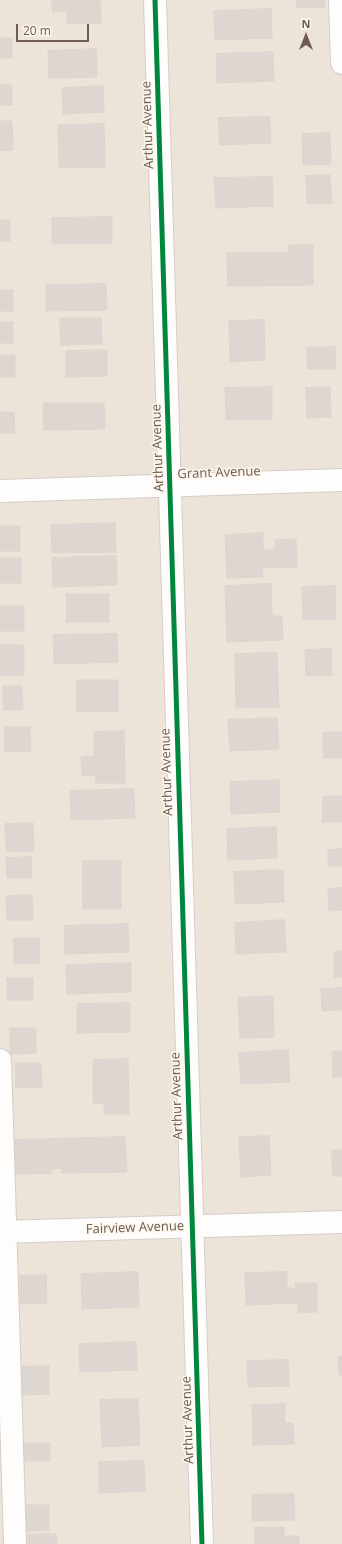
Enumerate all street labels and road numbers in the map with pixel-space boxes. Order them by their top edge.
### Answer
street label: Arthur Avenue [139,81,157,169]
street label: Arthur Avenue [149,404,167,492]
street label: Grant Avenue [177,464,261,482]
street label: Arthur Avenue [158,728,176,816]
street label: Arthur Avenue [168,1052,186,1140]
street label: Fairview Avenue [86,1218,184,1238]
street label: Arthur Avenue [179,1376,197,1464]

